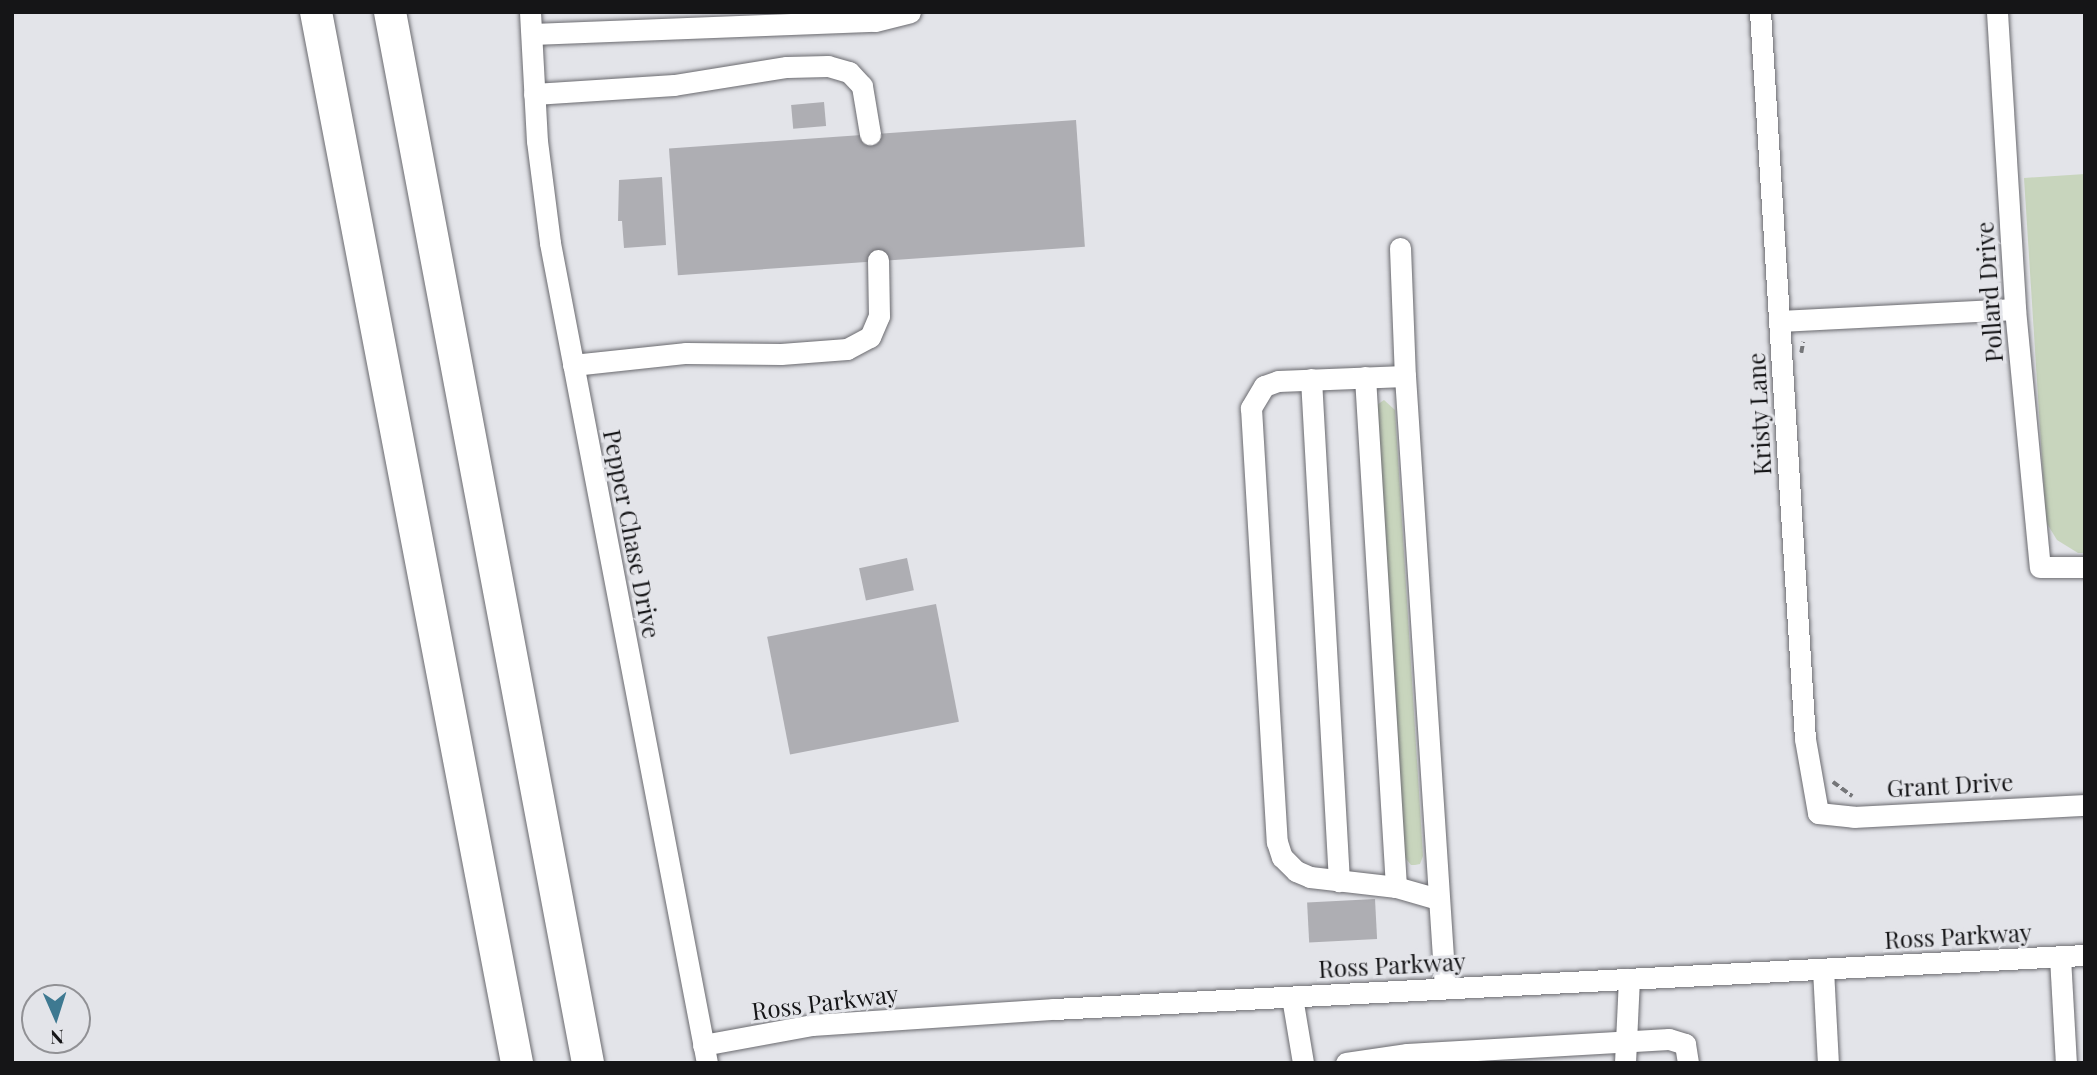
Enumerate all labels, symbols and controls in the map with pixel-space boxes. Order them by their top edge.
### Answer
street label: Pollard Drive [1970,221,2008,363]
street label: Kristy Lane [1741,352,1777,476]
street label: Pepper Chase Drive [598,427,666,641]
street label: Grant Drive [1886,767,2014,803]
street label: Ross Parkway [1884,918,2032,954]
street label: Ross Parkway [1318,947,1466,983]
street label: Ross Parkway [750,979,900,1025]
north arrow [21,984,91,1054]
text: N [49,1025,65,1051]

